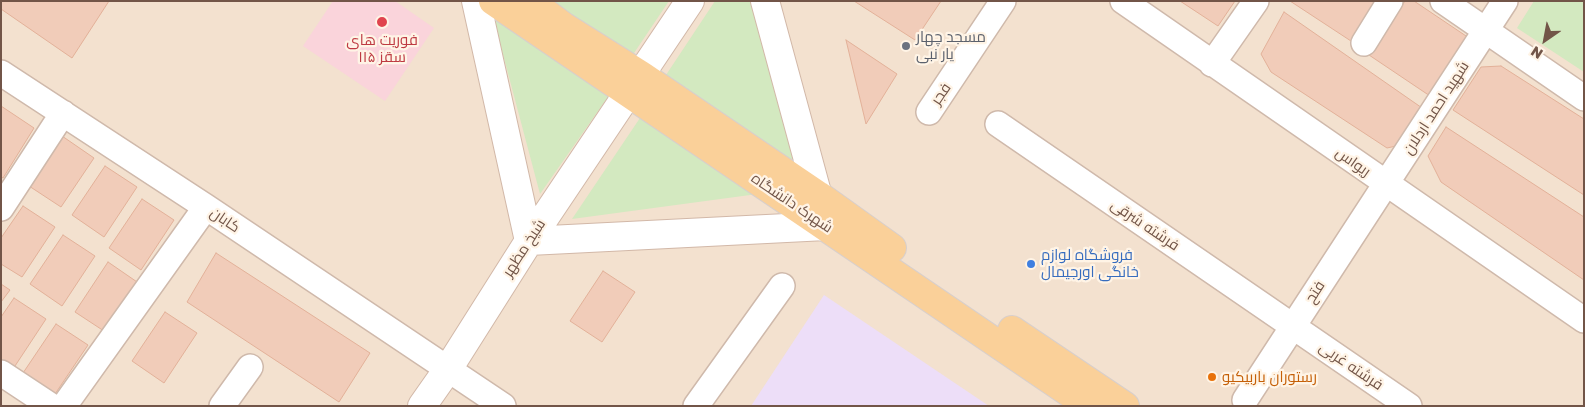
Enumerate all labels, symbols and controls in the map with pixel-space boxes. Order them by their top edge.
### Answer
marker: فوریت های ۱۱۵ سقز [375,15,389,29]
north arrow [1520,15,1570,65]
place label: مسجد چهار یار نبی [916,28,986,63]
place label: فوریت های ۱۱۵ سقز [346,31,418,66]
marker: مسجد چهار یار نبی [900,40,912,52]
text: N [1527,43,1546,63]
street label: شهید احمد اردلان [1399,58,1473,158]
street label: فجر [927,80,955,108]
street label: ریواس [1332,143,1374,181]
street label: شهرک دانشگاه [748,169,836,237]
street label: فرشته شرقی [1107,195,1183,255]
street label: کابان [207,204,243,236]
street label: شیخ مظهر [499,216,549,280]
place label: فروشگاه لوازم خانگی اورجیمال [1041,246,1139,281]
marker: فروشگاه لوازم خانگی اورجیمال [1025,258,1037,270]
street label: فتح [1301,277,1329,307]
street label: فرشته غربی [1316,338,1386,394]
place label: رستوران باربیکیو [1222,368,1317,386]
marker: رستوران باربیکیو [1206,371,1218,383]

